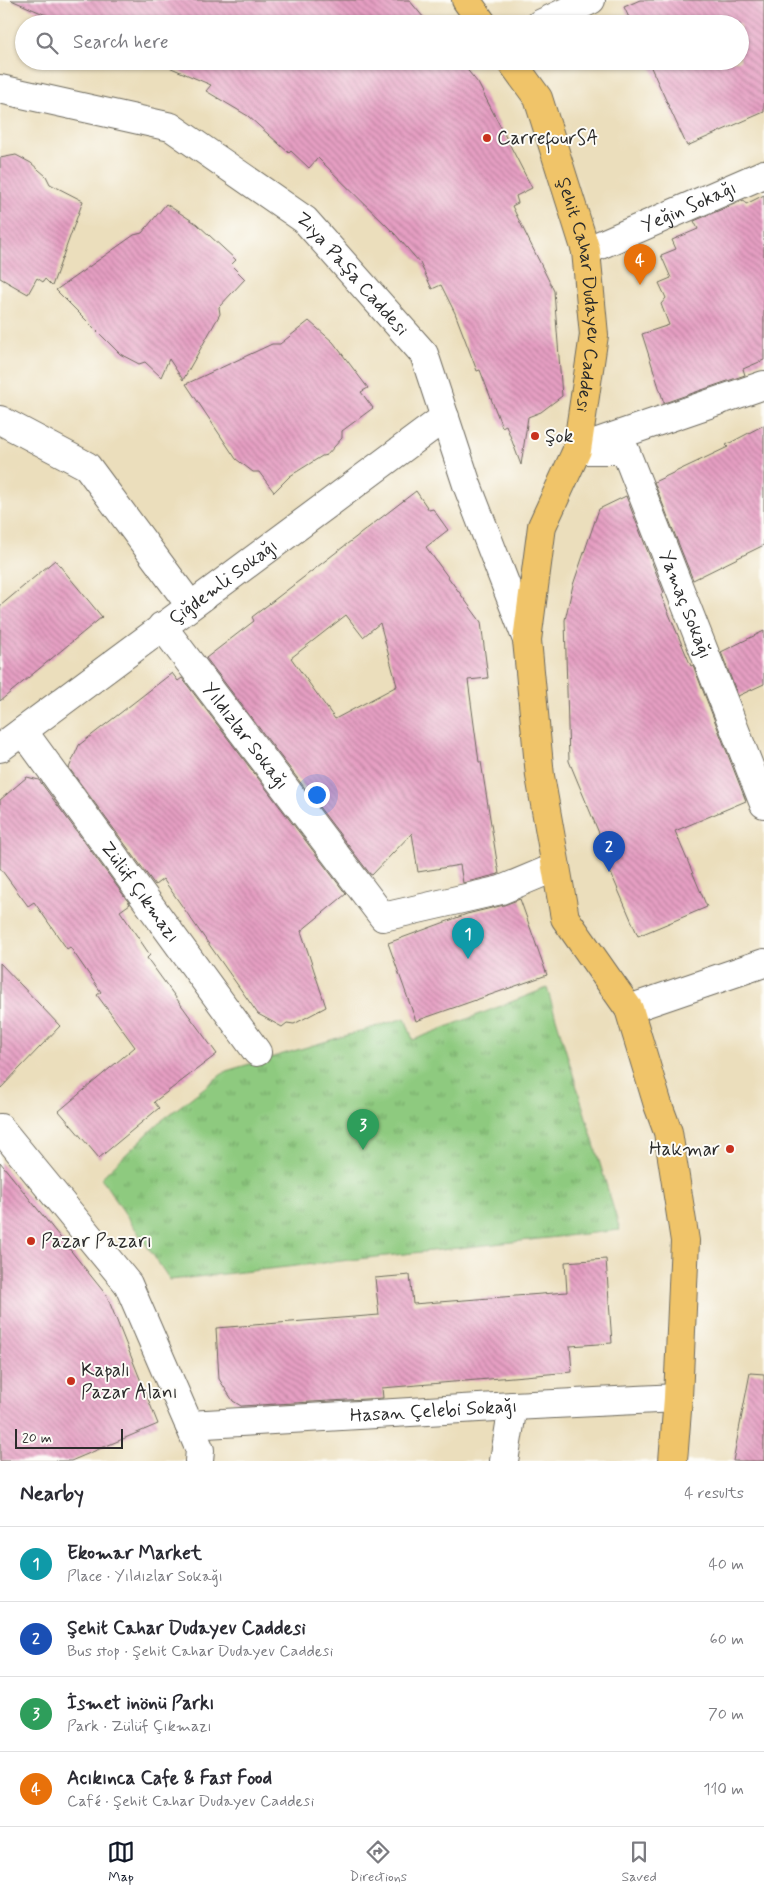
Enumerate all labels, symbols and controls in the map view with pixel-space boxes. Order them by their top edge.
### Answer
search box [15,15,749,70]
icon: search [33,29,61,57]
text: Search here [73,30,169,55]
place label: CarrefourSA [497,126,598,154]
marker: CarrefourSA [481,132,493,144]
street label: Şehit Cahar Dudayev Caddesi [551,174,606,414]
street label: Yeğin Sokağı [637,175,740,238]
street label: Ziya Paşa Caddesi [292,206,414,341]
pin: 4 [624,244,656,285]
place label: Şok [545,424,574,449]
marker: Şok [529,430,541,442]
street label: Çiğdemli Sokağı [164,533,283,631]
street label: Yamaç Sokağı [653,547,718,662]
street label: Yıldızlar Sokağı [197,677,294,795]
your location [304,782,330,808]
pin: 2 [593,831,625,872]
street label: Zülüf Çıkmazı [95,836,186,947]
pin: 1 [452,918,484,959]
pin: 3 [347,1109,379,1150]
place label: Hakmar [649,1137,720,1162]
marker: Hakmar [724,1143,736,1155]
place label: Pazar Pazarı [41,1229,152,1254]
marker: Pazar Pazarı [25,1235,37,1247]
place label: Kapalı Pazar Alanı [81,1358,178,1405]
marker: Kapalı Pazar Alanı [65,1375,77,1387]
street label: Hasan Çelebi Sokağı [349,1393,518,1428]
scale bar [15,1426,122,1449]
text: 20 m [22,1429,52,1447]
text: Nearby [20,1480,84,1508]
text: 4 results [684,1483,744,1504]
text: Ekomar Market [67,1541,202,1566]
text: 1 [32,1554,40,1575]
text: 40 m [708,1554,744,1575]
text: Place · Yıldızlar Sokağı [67,1566,223,1587]
text: Şehit Cahar Dudayev Caddesi [67,1616,306,1641]
text: 2 [32,1629,40,1650]
text: 60 m [710,1629,744,1650]
text: Bus stop · Şehit Cahar Dudayev Caddesi [67,1641,333,1662]
text: İsmet inönü Parkı [67,1691,215,1716]
text: 3 [32,1704,40,1725]
text: 70 m [708,1704,744,1725]
text: Park · Zülüf Çıkmazı [67,1716,212,1737]
text: Acıkınca Cafe & Fast Food [67,1766,272,1791]
text: 4 [31,1779,41,1800]
text: 110 m [703,1779,744,1800]
text: Café · Şehit Cahar Dudayev Caddesi [67,1791,314,1812]
tab: Map [107,1838,135,1886]
tab: Directions [350,1838,407,1886]
tab: Saved [621,1838,657,1886]

